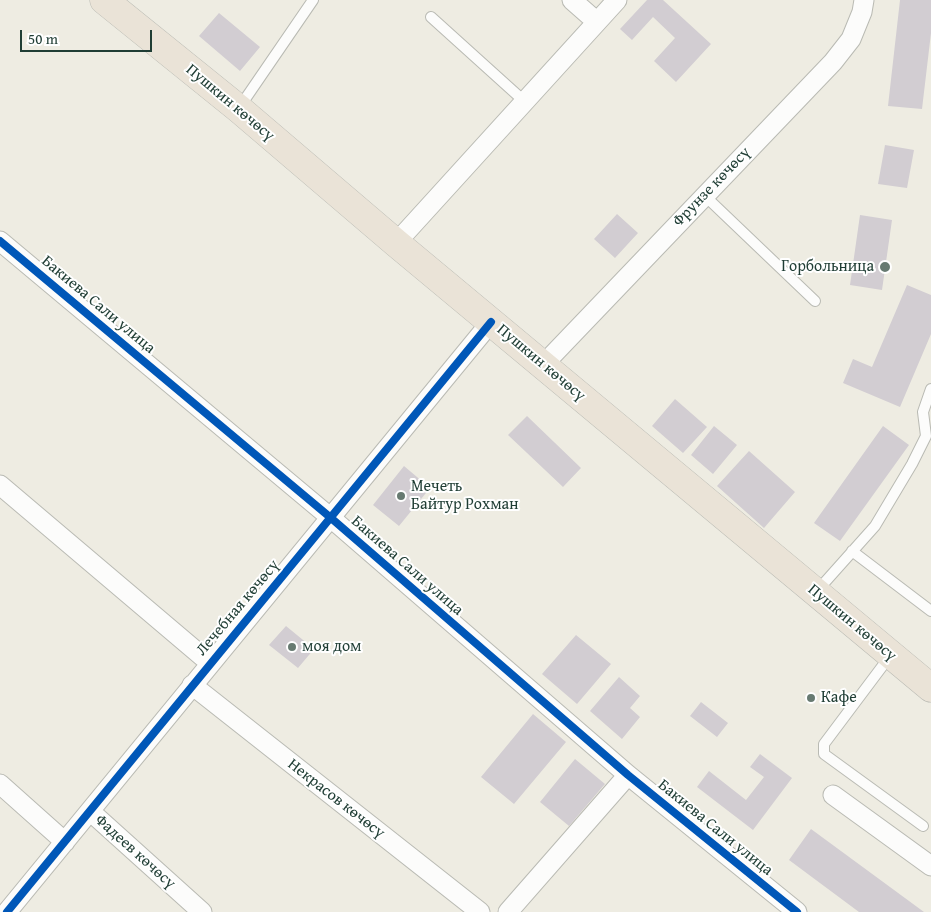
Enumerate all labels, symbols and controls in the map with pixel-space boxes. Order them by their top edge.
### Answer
scale bar [22,20,155,52]
text: 50 m [28,28,58,49]
street label: Пушкин көчөсү [182,60,278,146]
street label: Фрунзе көчөсү [669,143,755,231]
street label: Бакиева Сали улица [37,252,159,358]
place label: Горбольница [781,257,874,277]
marker: Горбольница [878,260,892,274]
street label: Пушкин көчөсү [493,320,589,406]
place label: Мечеть Байтур Рохман [411,477,518,515]
marker: Мечеть Байтур Рохман [395,490,407,502]
street label: Бакиева Сали улица [347,512,467,620]
street label: Лечебная көчөсү [192,556,284,660]
street label: Пушкин көчөсү [804,580,900,666]
place label: моя дом [302,637,362,657]
marker: моя дом [286,641,298,653]
place label: Кафе [821,688,857,708]
marker: Кафе [805,692,817,704]
street label: Некрасов көчөсү [284,755,388,843]
street label: Бакиева Сали улица [654,776,776,880]
street label: Фадеев көчөсү [91,811,179,893]

